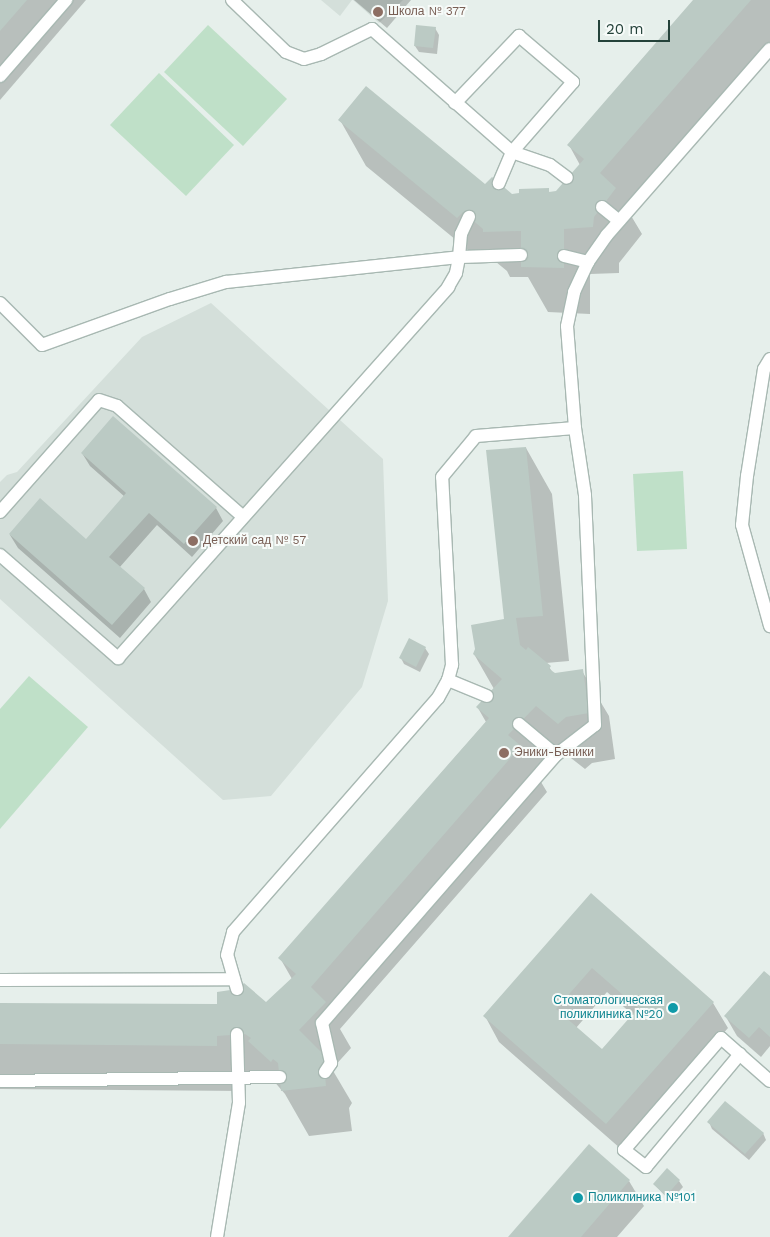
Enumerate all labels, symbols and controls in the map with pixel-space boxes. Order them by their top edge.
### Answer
place label: Школа № 377 [388,5,466,19]
marker: Школа № 377 [372,6,384,18]
scale bar [600,10,672,42]
text: 20 m [606,20,644,38]
place label: Детский сад № 57 [203,534,306,548]
marker: Детский сад № 57 [187,535,199,547]
place label: Эники-Беники [514,746,594,760]
marker: Эники-Беники [498,747,510,759]
place label: Стоматологическая поликлиника №20 [553,994,663,1022]
marker: Стоматологическая поликлиника №20 [667,1002,679,1014]
place label: Поликлиника №101 [588,1191,695,1205]
marker: Поликлиника №101 [572,1192,584,1204]

